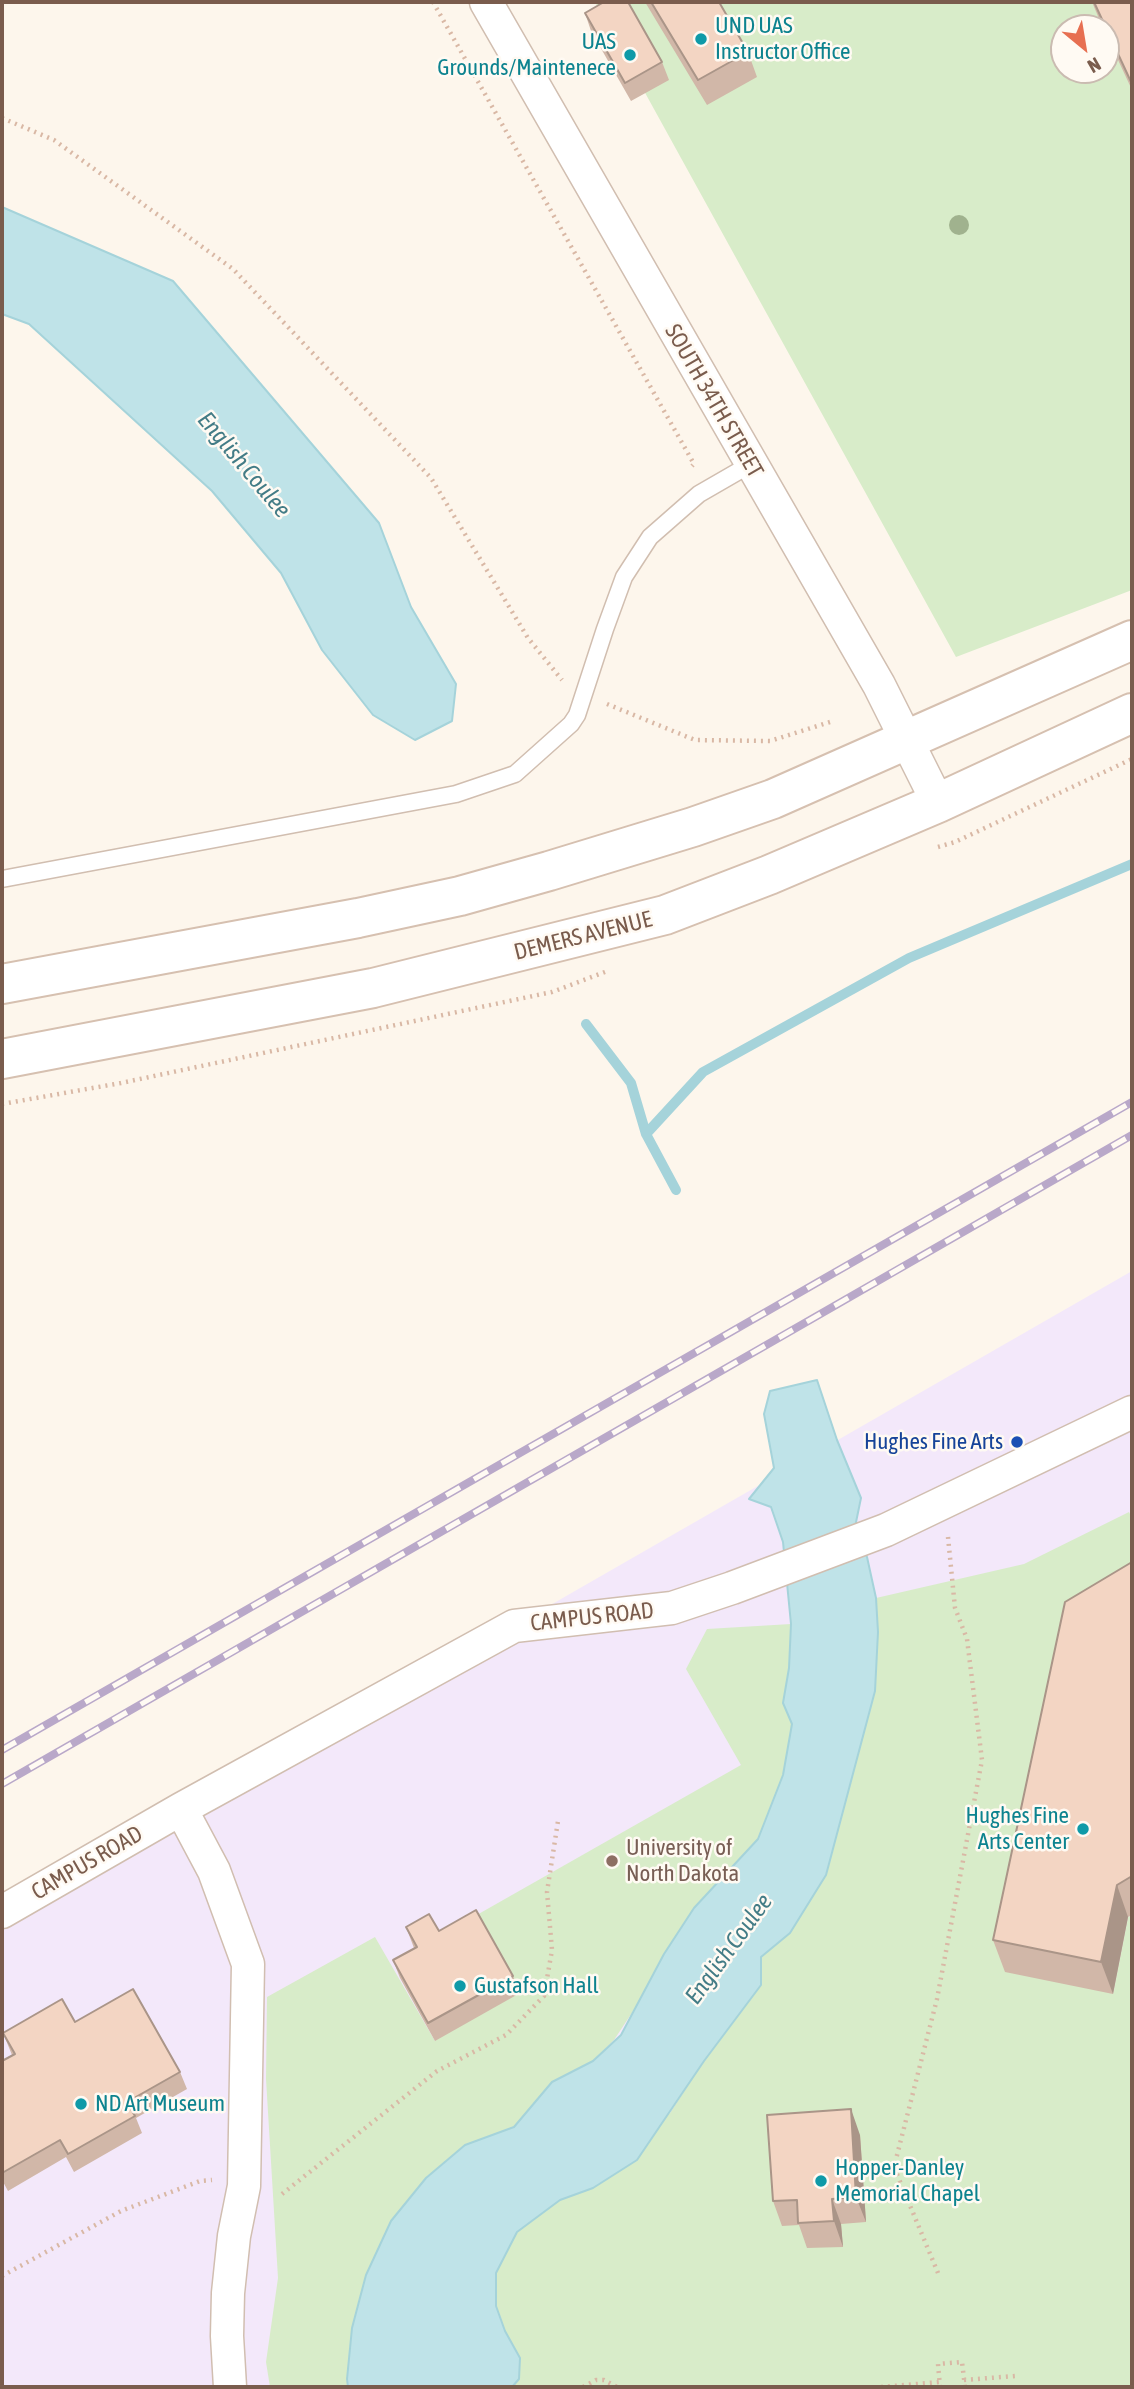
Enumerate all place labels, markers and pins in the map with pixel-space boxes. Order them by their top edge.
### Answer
place label: UND UAS Instructor Office [715,12,850,66]
place label: UAS Grounds/Maintenece [437,28,616,82]
marker: UND UAS Instructor Office [693,31,709,47]
marker: UAS Grounds/Maintenece [622,47,638,63]
place label: Hughes Fine Arts [864,1428,1003,1456]
marker: Hughes Fine Arts [1009,1434,1025,1450]
place label: Hughes Fine Arts Center [966,1802,1069,1856]
marker: Hughes Fine Arts Center [1075,1821,1091,1837]
place label: University of North Dakota [626,1834,739,1888]
marker: University of North Dakota [604,1853,620,1869]
place label: Gustafson Hall [474,1972,599,2000]
marker: Gustafson Hall [452,1978,468,1994]
place label: ND Art Museum [95,2090,225,2118]
marker: ND Art Museum [73,2096,89,2112]
place label: Hopper-Danley Memorial Chapel [835,2154,980,2208]
marker: Hopper-Danley Memorial Chapel [813,2173,829,2189]

